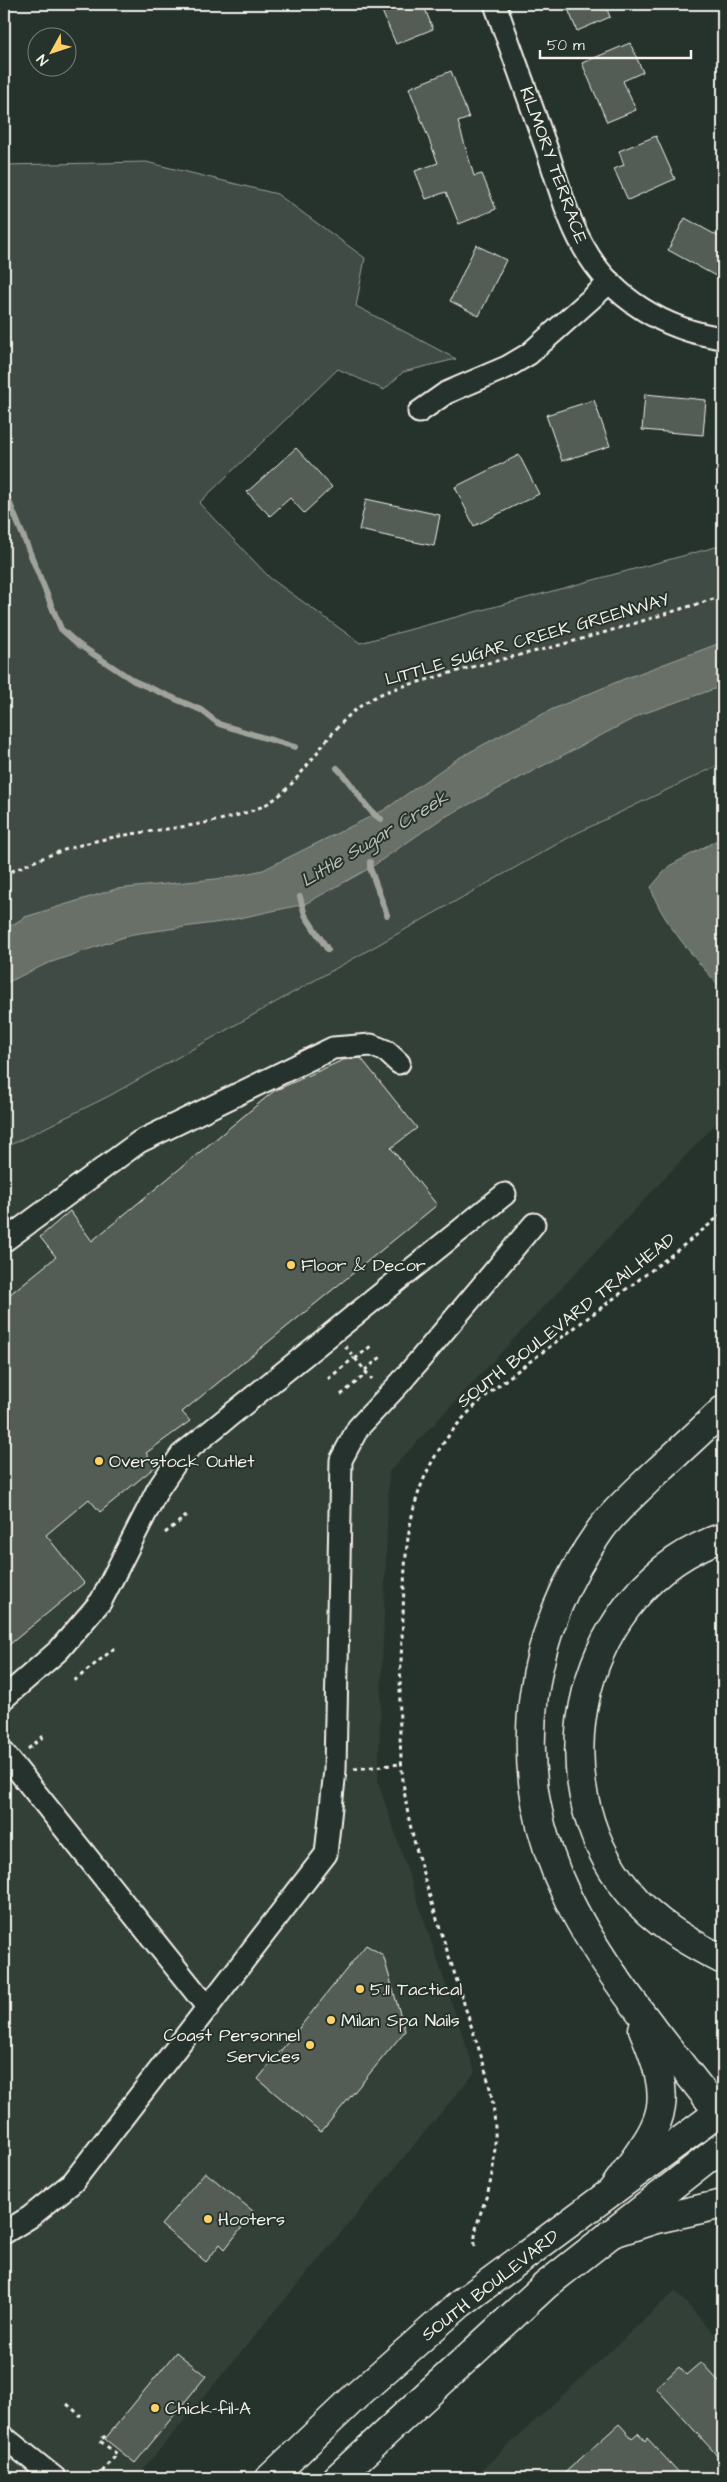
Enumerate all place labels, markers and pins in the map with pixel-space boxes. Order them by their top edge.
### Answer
place label: Floor & Decor [301,1253,426,1278]
marker: Floor & Decor [285,1259,297,1271]
place label: Overstock Outlet [109,1449,255,1474]
marker: Overstock Outlet [93,1455,105,1467]
place label: 5.11 Tactical [370,1977,462,2002]
marker: 5.11 Tactical [354,1983,366,1995]
place label: Milan Spa Nails [341,2008,460,2033]
marker: Milan Spa Nails [325,2014,337,2026]
place label: Coast Personnel Services [164,2023,300,2069]
marker: Coast Personnel Services [304,2039,316,2051]
place label: Hooters [218,2207,285,2232]
marker: Hooters [202,2213,214,2225]
place label: Chick-fil-A [165,2396,251,2421]
marker: Chick-fil-A [149,2402,161,2414]

